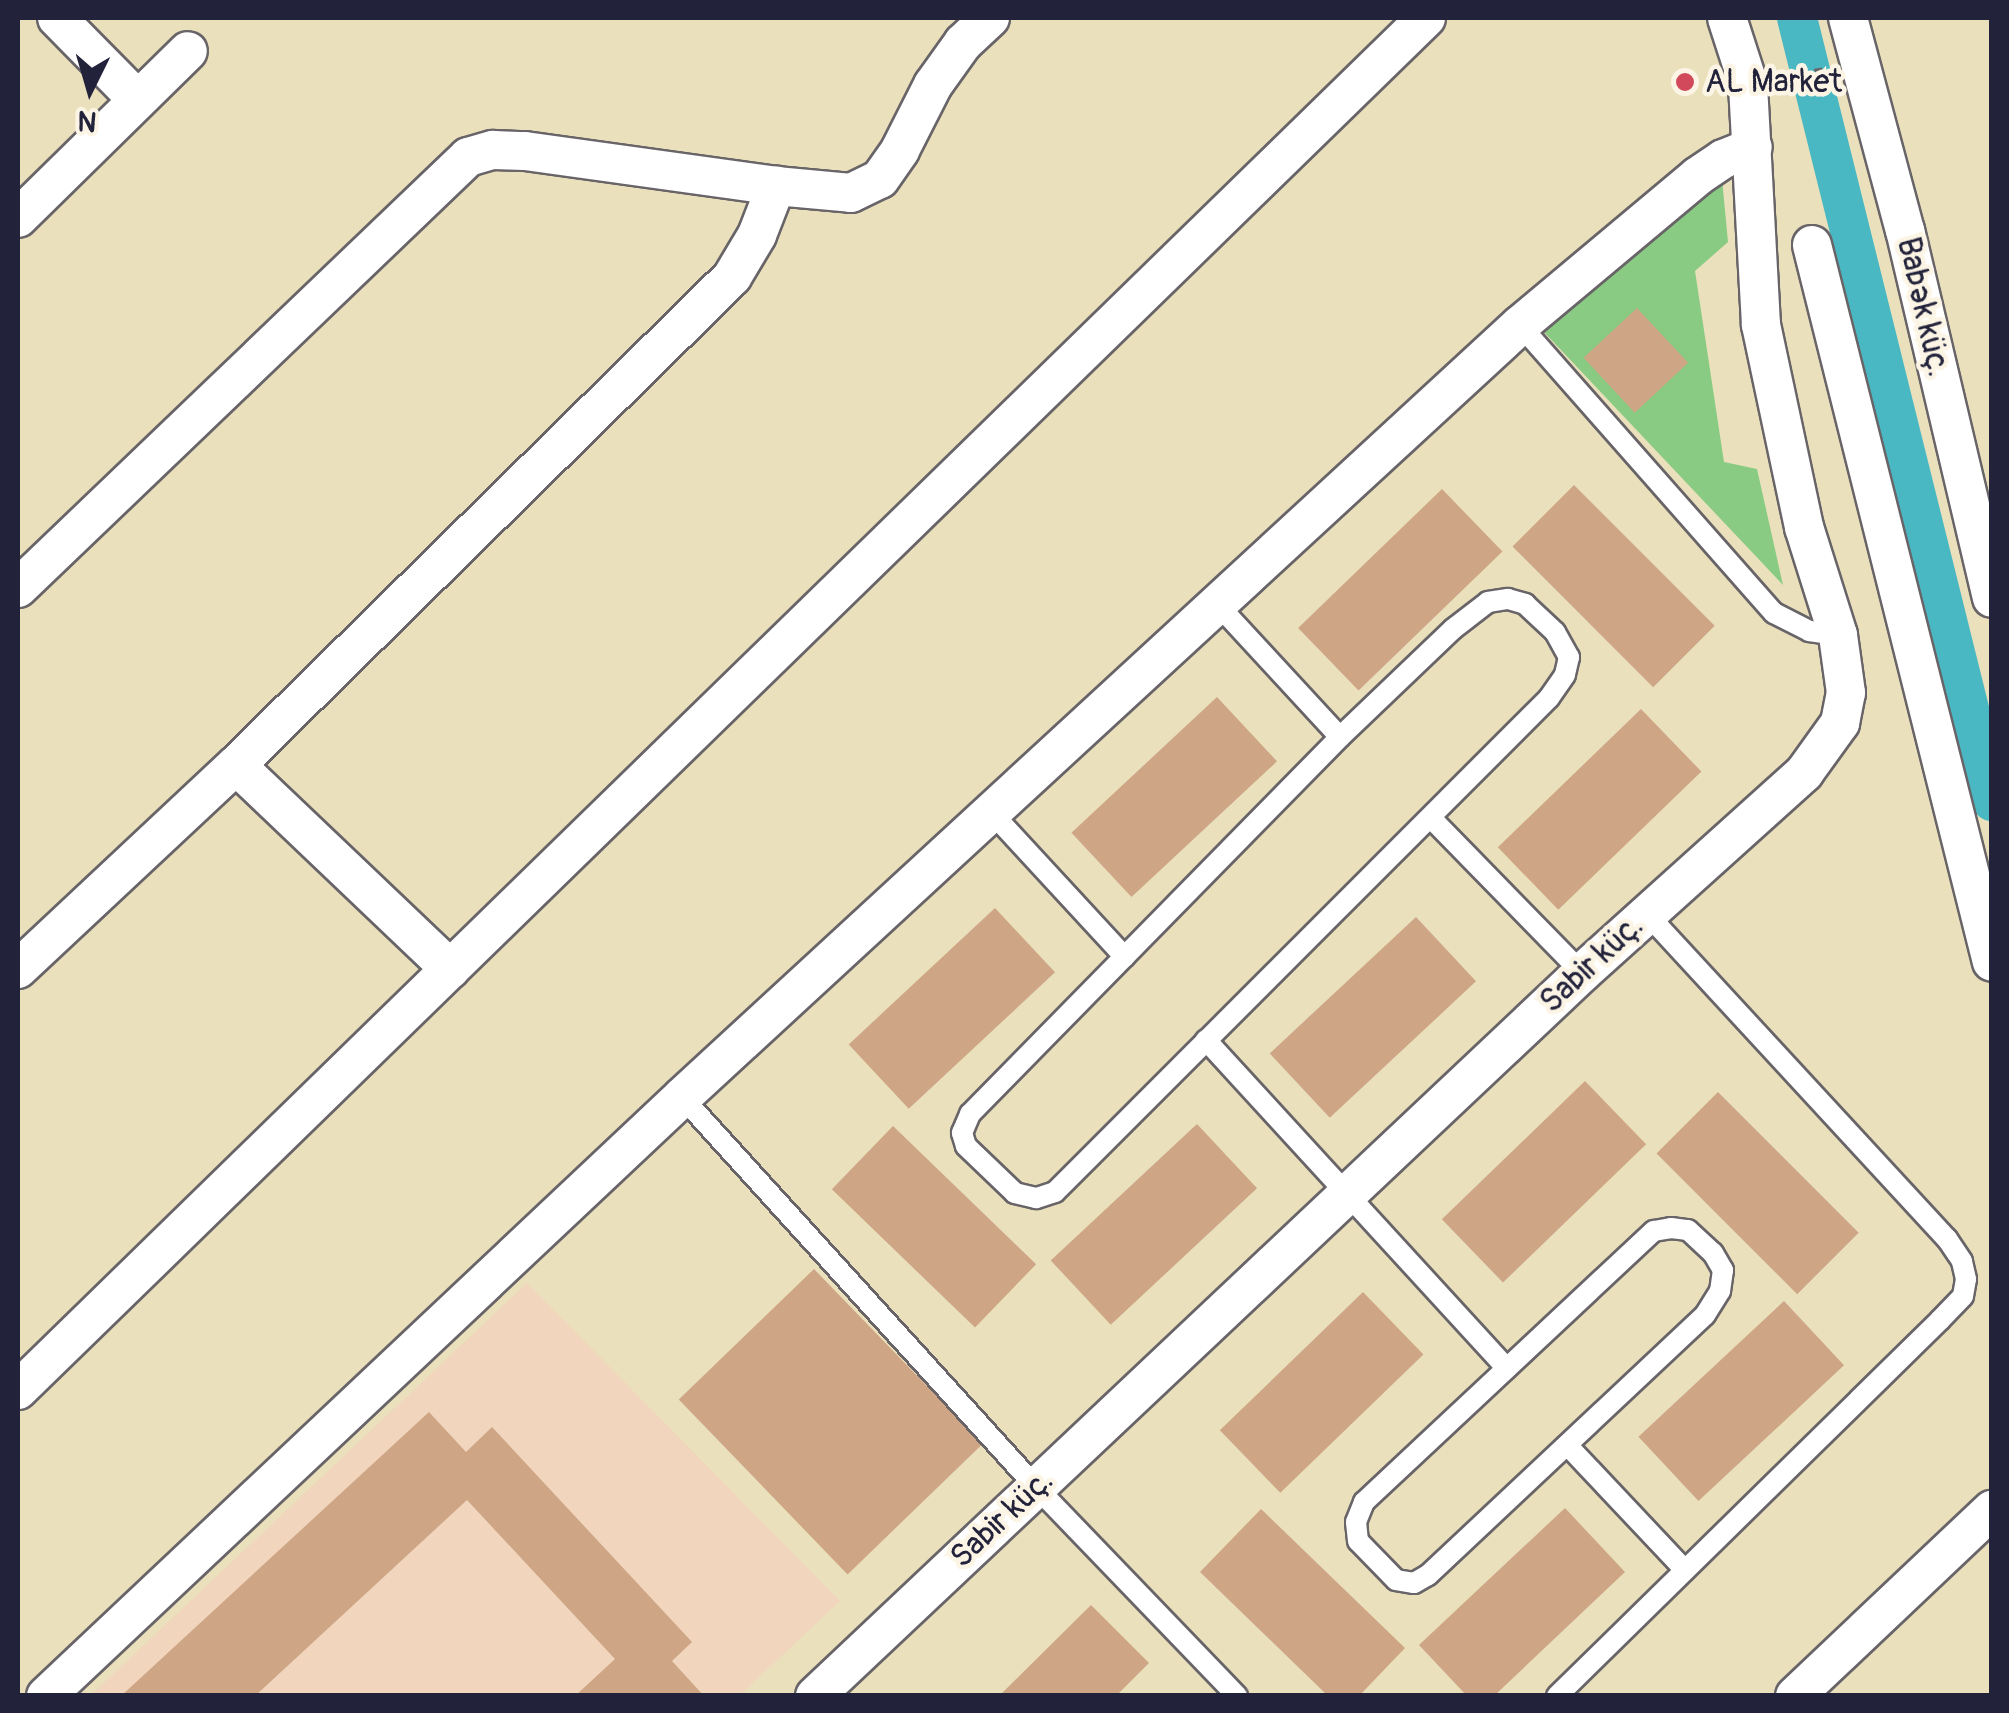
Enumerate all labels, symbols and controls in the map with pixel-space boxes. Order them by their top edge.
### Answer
north arrow [40,40,140,140]
place label: AL Market [1705,63,1842,101]
marker: AL Market [1674,71,1696,93]
text: N [76,102,98,139]
street label: Babək küç. [1888,234,1958,380]
street label: Sabir küç. [1533,907,1651,1021]
street label: Sabir küç. [943,1462,1061,1576]

